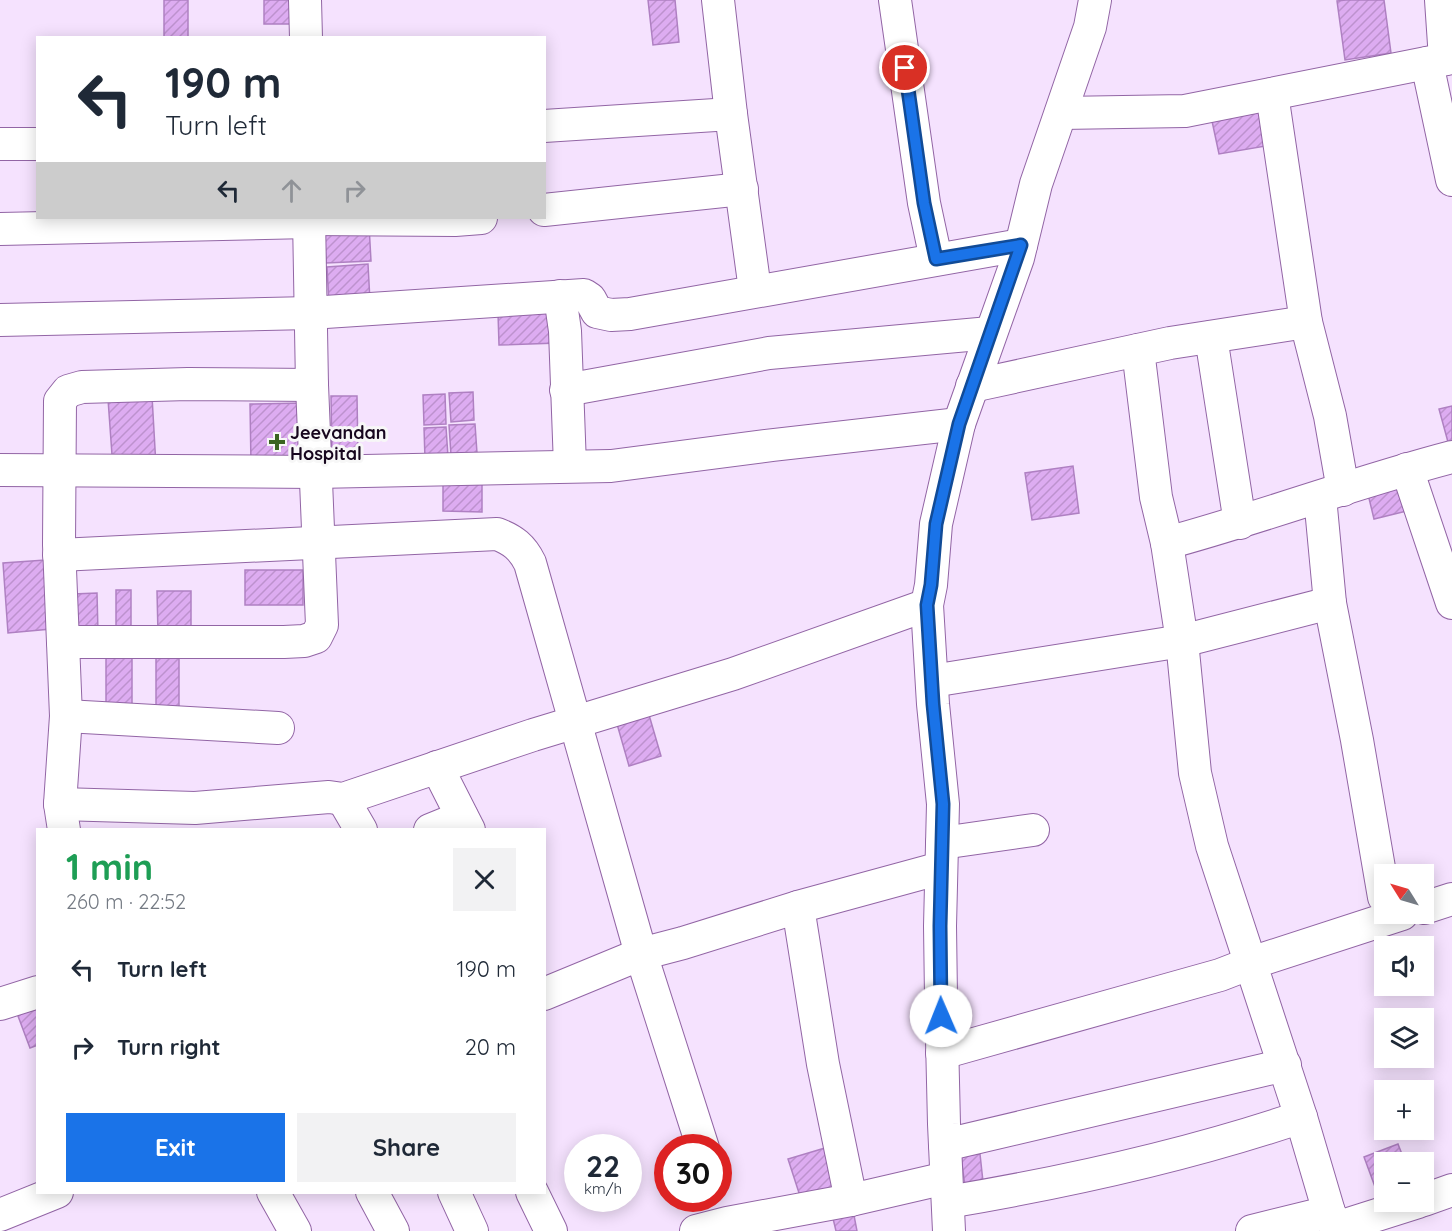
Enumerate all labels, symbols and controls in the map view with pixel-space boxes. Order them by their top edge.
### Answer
pin [879,42,930,93]
icon: arrive [888,51,921,84]
text: 190 m [165,56,281,109]
icon: left [66,60,144,138]
text: Turn left [165,108,267,142]
icon: left [212,174,245,207]
icon: ahead [275,174,308,207]
icon: right [338,174,371,207]
place label: Jeevandan Hospital [290,421,387,465]
marker: Jeevandan Hospital [268,433,286,451]
text: 1 min [66,844,153,889]
button: close [453,848,516,911]
north arrow [1374,864,1434,924]
map controls [1374,864,1434,1212]
text: 260 m · 22:52 [66,889,186,914]
button: sound [1374,936,1434,996]
icon: left [66,953,99,986]
text: Turn left [117,955,207,983]
text: 190 m [456,955,516,983]
position arrow [909,984,973,1048]
button: layers [1374,1008,1434,1068]
icon: right [66,1031,99,1064]
text: Turn right [117,1033,221,1061]
text: 20 m [465,1033,516,1061]
button: + [1374,1080,1434,1140]
button: Exit [66,1113,285,1182]
button: Share [297,1113,516,1182]
speed limit sign: 30 [654,1134,732,1212]
text: 22 [586,1147,620,1185]
button: − [1374,1152,1434,1212]
text: km/h [584,1179,622,1198]

